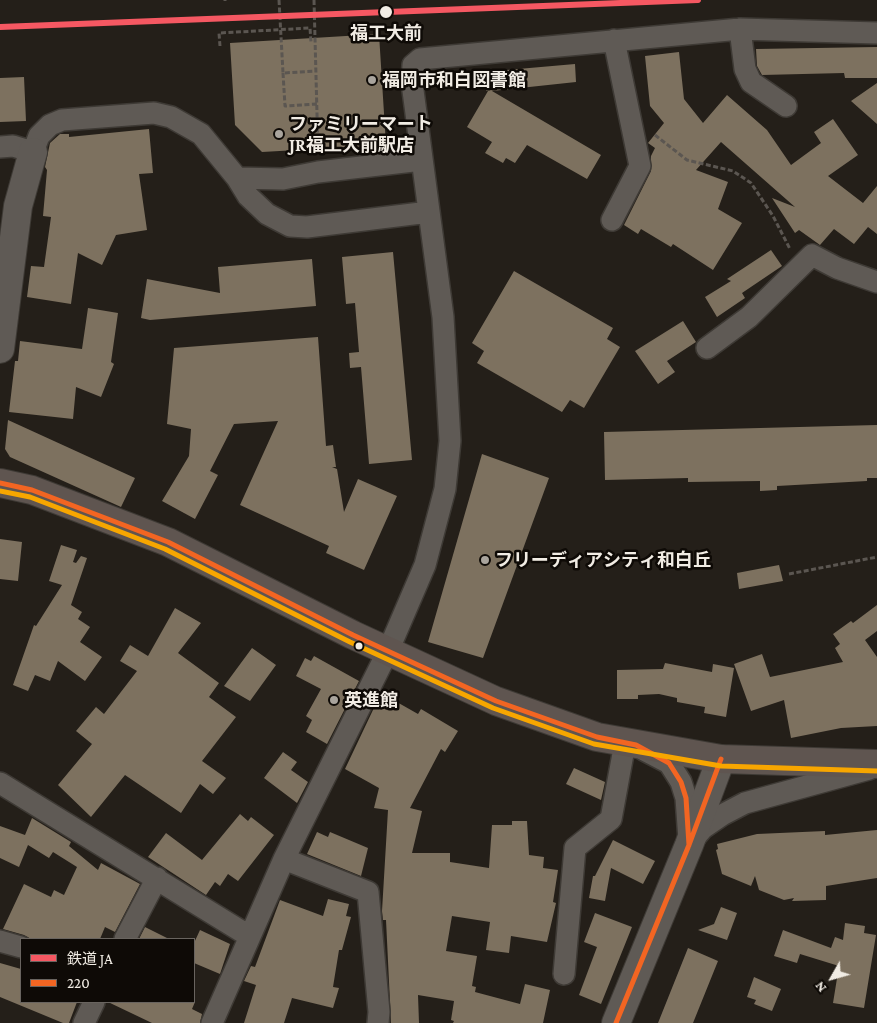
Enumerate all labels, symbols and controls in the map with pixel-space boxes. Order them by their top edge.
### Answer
marker: 福工大前 [378,4,394,20]
place label: 福工大前 [350,22,422,44]
place label: 福岡市和白図書館 [382,69,526,91]
marker: 福岡市和白図書館 [366,74,378,86]
place label: ファミリーマート JR福工大前駅店 [289,113,433,156]
marker: ファミリーマート JR福工大前駅店 [273,128,285,140]
place label: フリーディアシティ和白丘 [495,549,711,571]
marker: フリーディアシティ和白丘 [479,554,491,566]
unlabelled marker [354,641,364,651]
place label: 英進館 [344,689,398,711]
marker: 英進館 [328,694,340,706]
legend [20,938,195,1003]
text: 鉄道 JA [67,951,113,967]
north arrow [807,953,857,1003]
text: 220 [67,975,90,991]
text: N [811,979,829,996]

